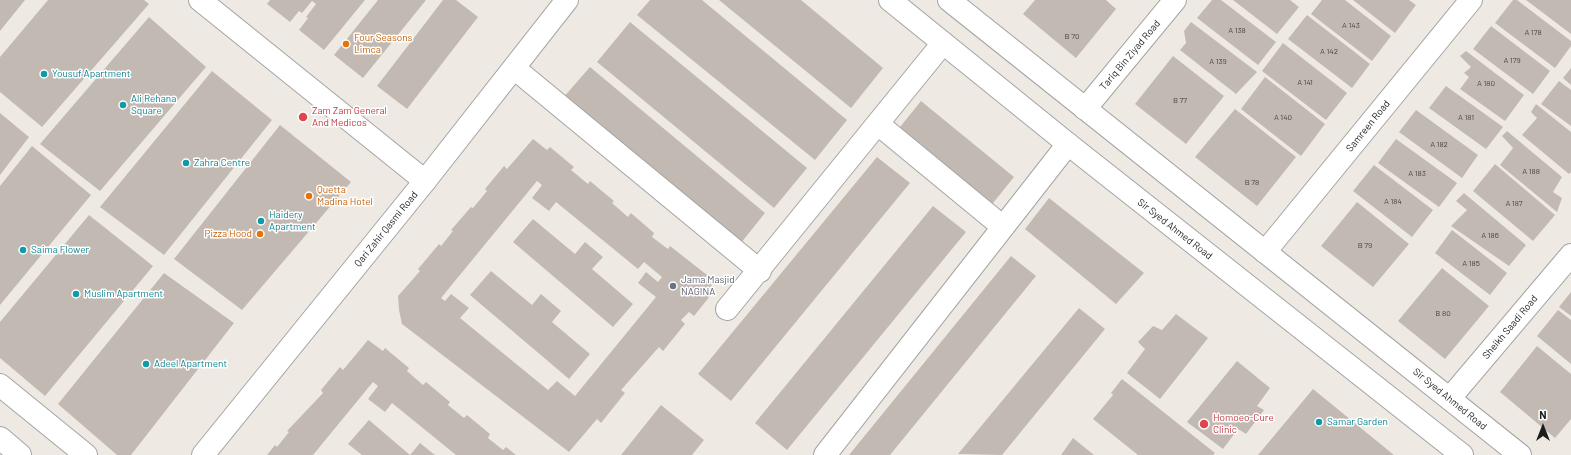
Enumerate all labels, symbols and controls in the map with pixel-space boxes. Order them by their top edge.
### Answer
street label: Tariq Bin Ziyad Road [1097,18,1163,92]
house number: A 143 [1342,20,1360,30]
house number: A 138 [1228,25,1246,35]
house number: A 178 [1524,27,1542,37]
house number: B 70 [1065,31,1079,41]
place label: Four Seasons Limca [354,32,412,56]
marker: Four Seasons Limca [341,39,351,49]
house number: A 142 [1320,46,1338,56]
house number: A 179 [1503,55,1521,65]
house number: A 139 [1209,56,1227,66]
place label: Yousuf Apartment [52,68,130,80]
marker: Yousuf Apartment [39,69,49,79]
house number: A 141 [1297,77,1313,87]
house number: A 180 [1477,78,1495,88]
place label: Ali Rehana Square [131,93,176,116]
house number: B 77 [1173,95,1187,105]
street label: Samreen Road [1344,98,1392,154]
marker: Ali Rehana Square [118,100,128,110]
place label: Zam Zam General And Medicos [312,105,387,128]
marker: Zam Zam General And Medicos [297,111,309,123]
house number: A 140 [1274,112,1292,122]
house number: A 181 [1458,112,1474,122]
house number: A 182 [1430,139,1448,149]
place label: Zahra Centre [194,157,250,169]
marker: Zahra Centre [181,158,191,168]
house number: A 188 [1522,166,1540,176]
house number: A 183 [1408,168,1426,178]
house number: B 78 [1245,177,1259,187]
place label: Quetta Madina Hotel [317,184,373,208]
street label: Qari Zahir Qasmi Road [352,189,420,269]
marker: Quetta Madina Hotel [304,191,314,201]
street label: Sir Syed Ahmed Road [1135,196,1215,262]
house number: A 184 [1384,196,1402,206]
house number: A 187 [1505,198,1523,208]
place label: Haidery Apartment [269,209,316,232]
marker: Haidery Apartment [256,216,266,226]
place label: Pizza Hood [205,228,252,240]
marker: Pizza Hood [255,229,265,239]
house number: A 186 [1481,230,1499,240]
house number: B 79 [1358,240,1372,250]
place label: Saima Flower [31,244,89,256]
marker: Saima Flower [18,245,28,255]
house number: A 185 [1462,258,1480,268]
place label: Jama Masjid NAGINA [681,274,735,298]
marker: Jama Masjid NAGINA [668,281,678,291]
place label: Muslim Apartment [84,288,163,300]
marker: Muslim Apartment [71,289,81,299]
street label: Sheikh Saadi Road [1480,293,1540,361]
house number: B 80 [1435,308,1451,318]
place label: Adeel Apartment [154,358,227,370]
marker: Adeel Apartment [141,359,151,369]
street label: Sir Syed Ahmed Road [1411,365,1489,433]
north arrow [1523,407,1563,447]
text: N [1539,408,1547,421]
place label: Homoeo-Cure Clinic [1213,412,1274,436]
place label: Samar Garden [1327,416,1388,428]
marker: Samar Garden [1314,417,1324,427]
marker: Homoeo-Cure Clinic [1198,418,1210,430]

